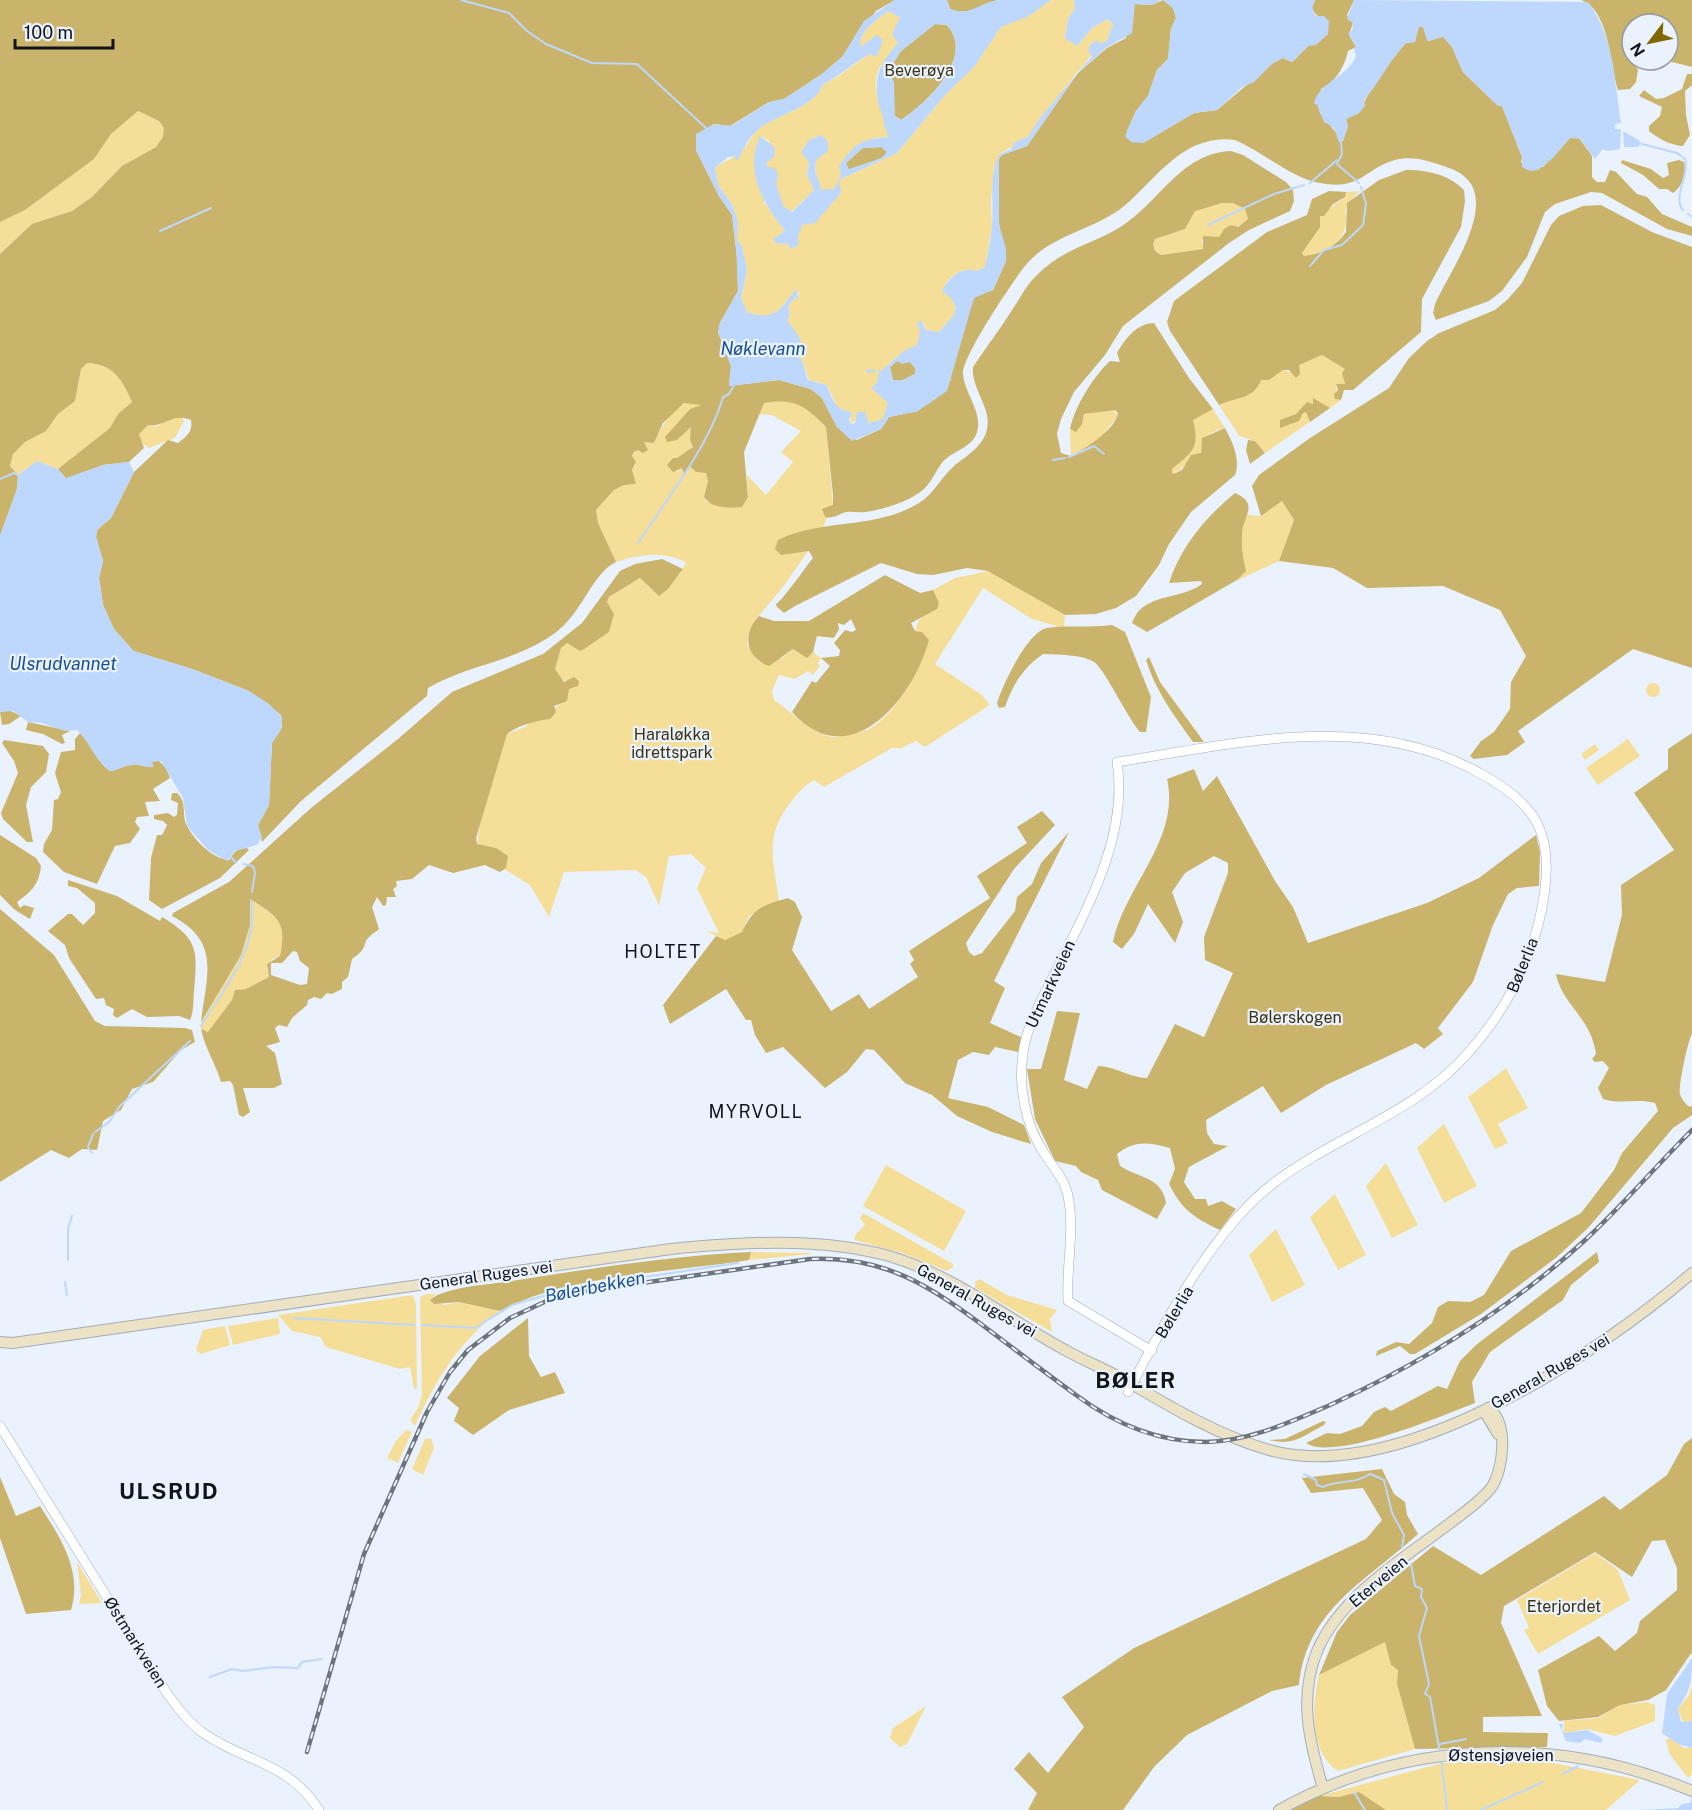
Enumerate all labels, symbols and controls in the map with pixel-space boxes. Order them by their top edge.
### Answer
scale bar [15,12,112,50]
north arrow [1620,12,1680,72]
text: 100 m [24,22,73,43]
text: N [1626,39,1649,60]
park label: Beverøya [884,61,954,80]
water label: Nøklevann [721,338,805,359]
water label: Ulsrudvannet [9,653,117,674]
park label: Haraløkka idrettspark [631,725,713,762]
street label: Bølerlia [1503,935,1542,995]
street label: Utmarkveien [1022,937,1079,1031]
district label: HOLTET [624,941,702,962]
park label: Bølerskogen [1248,1008,1342,1027]
district label: MYRVOLL [709,1101,803,1122]
street label: General Ruges vei [418,1257,554,1294]
street label: General Ruges vei [914,1260,1040,1341]
water label: Bølerbekken [543,1266,647,1307]
street label: Bølerlia [1151,1283,1197,1342]
street label: General Ruges vei [1487,1330,1613,1413]
district label: BØLER [1095,1367,1177,1393]
district label: ULSRUD [119,1478,219,1504]
street label: Eterveien [1345,1552,1411,1611]
street label: Østmarkveien [100,1593,171,1691]
park label: Eterjordet [1527,1597,1601,1616]
street label: Østensjøveien [1448,1746,1554,1765]

